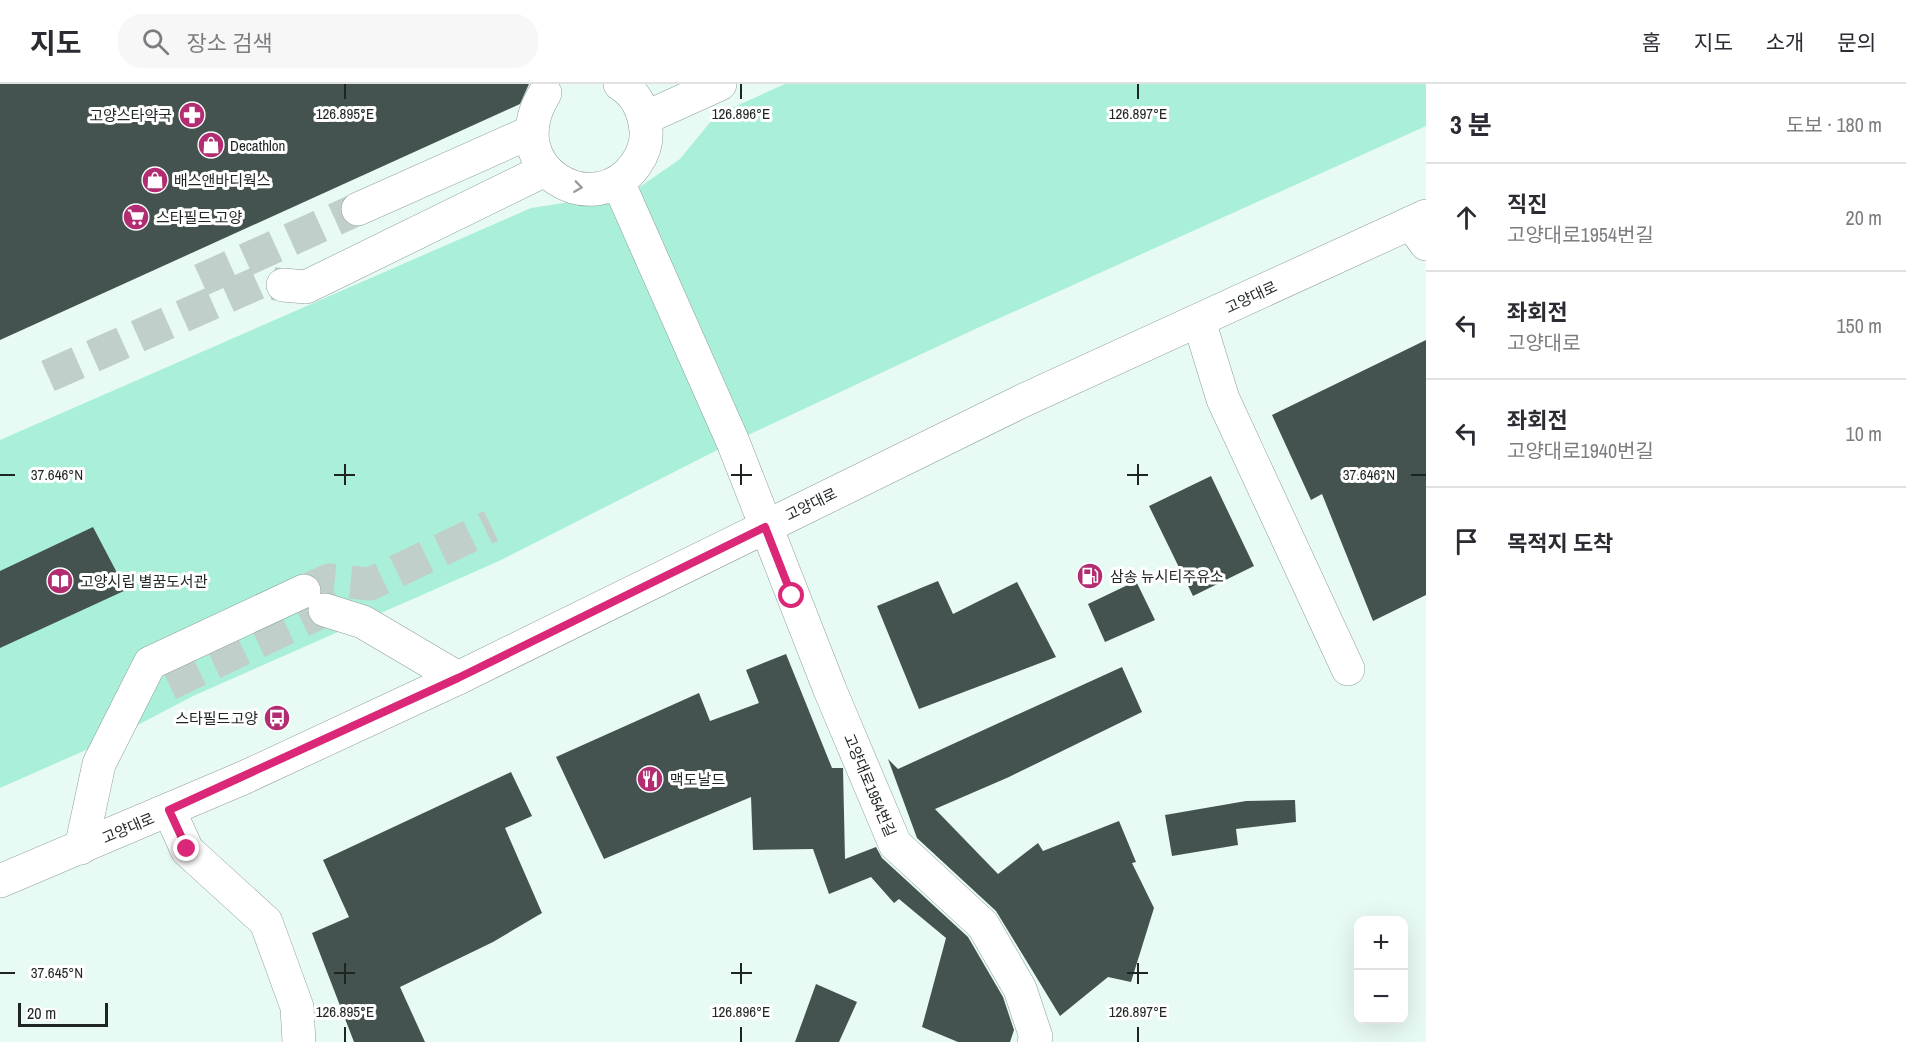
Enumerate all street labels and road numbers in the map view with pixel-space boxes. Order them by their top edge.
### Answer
street label: 고양대로 [1222,276,1280,318]
street label: 고양대로 [782,482,840,526]
street label: 고양대로1954번길 [839,730,901,840]
street label: 고양대로 [98,808,158,848]

